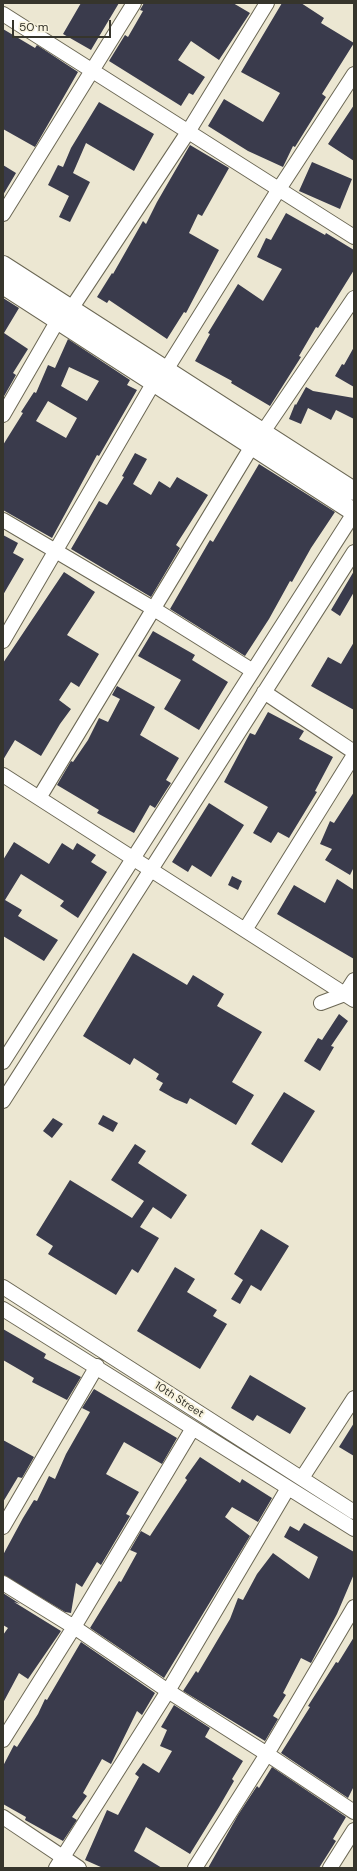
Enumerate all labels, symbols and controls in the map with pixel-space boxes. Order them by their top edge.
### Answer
scale bar [14,12,113,38]
text: 50 m [19,19,48,35]
street label: 10th Street [152,1379,206,1421]

